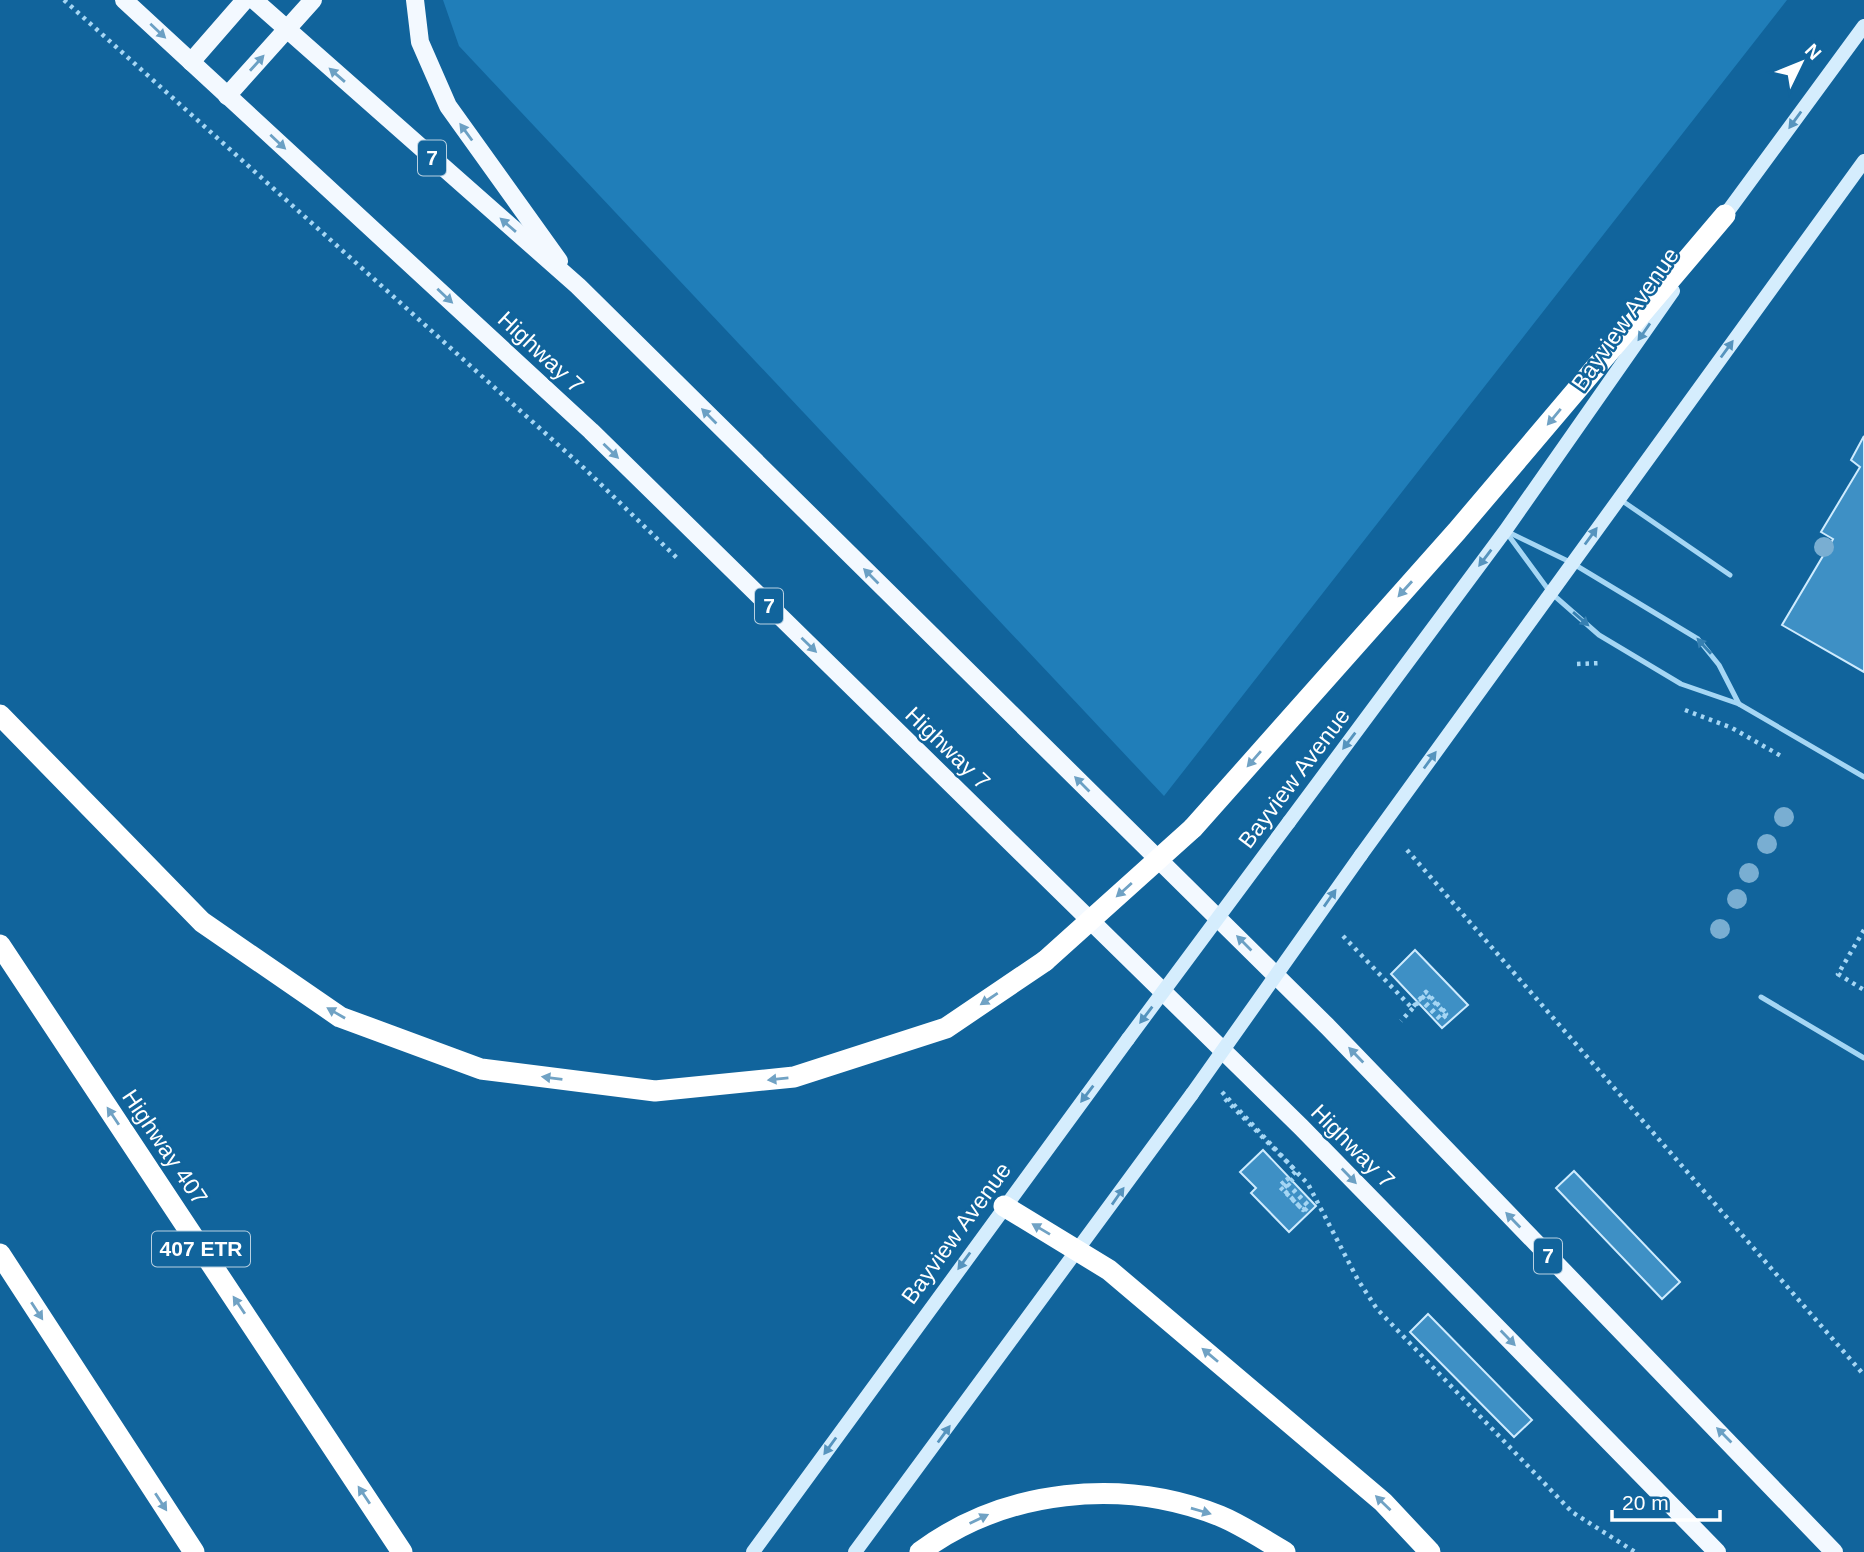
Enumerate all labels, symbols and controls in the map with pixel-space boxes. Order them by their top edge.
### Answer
one-way arrow [149,23,167,39]
north arrow [1766,28,1836,98]
text: N [1801,40,1825,64]
one-way arrow [249,54,265,72]
one-way arrow [329,68,346,83]
one-way arrow [1788,111,1802,129]
one-way arrow [459,123,473,141]
one-way arrow [269,134,287,150]
road number: 7 [418,140,446,176]
one-way arrow [499,217,517,233]
street label: Bayview Avenue [1566,243,1684,395]
one-way arrow [436,288,453,304]
street label: Highway 7 [493,306,589,398]
one-way arrow [1637,323,1651,341]
one-way arrow [1720,340,1734,358]
one-way arrow [701,408,718,424]
one-way arrow [1546,408,1562,426]
one-way arrow [603,443,620,460]
one-way arrow [1584,527,1598,545]
one-way arrow [1478,549,1492,567]
one-way arrow [863,568,880,584]
one-way arrow [1397,580,1413,598]
road number: 7 [755,588,783,624]
one-way arrow [1573,611,1590,626]
one-way arrow [800,636,817,653]
one-way arrow [1696,637,1712,655]
street label: Highway 7 [900,701,996,795]
street label: Bayview Avenue [1233,703,1355,853]
one-way arrow [1343,732,1357,750]
one-way arrow [1246,750,1262,768]
one-way arrow [1422,751,1436,769]
one-way arrow [1074,776,1091,792]
one-way arrow [1115,882,1133,898]
one-way arrow [1323,889,1337,907]
one-way arrow [1236,936,1253,952]
one-way arrow [980,992,998,1006]
one-way arrow [1139,1005,1154,1023]
one-way arrow [326,1007,345,1019]
one-way arrow [1347,1047,1364,1064]
one-way arrow [541,1072,563,1083]
one-way arrow [767,1074,789,1085]
one-way arrow [1080,1084,1095,1102]
street label: Highway 407 [117,1085,213,1209]
street label: Highway 7 [1306,1099,1400,1193]
one-way arrow [106,1107,120,1125]
street label: Bayview Avenue [896,1157,1016,1309]
one-way arrow [1340,1167,1356,1184]
one-way arrow [1111,1187,1125,1205]
one-way arrow [1505,1211,1522,1228]
one-way arrow [1031,1222,1051,1235]
road number: 407 ETR [152,1232,250,1266]
road number: 7 [1534,1238,1562,1274]
one-way arrow [957,1252,971,1270]
one-way arrow [232,1296,245,1315]
one-way arrow [31,1301,44,1321]
one-way arrow [1500,1330,1517,1347]
one-way arrow [1201,1347,1219,1362]
one-way arrow [937,1425,951,1443]
one-way arrow [1716,1427,1732,1444]
one-way arrow [824,1437,838,1455]
scale bar [1612,1478,1720,1522]
one-way arrow [357,1486,371,1504]
text: 20 m [1622,1491,1669,1514]
one-way arrow [154,1493,168,1511]
one-way arrow [1375,1495,1392,1511]
one-way arrow [1191,1506,1212,1516]
one-way arrow [969,1514,989,1525]

